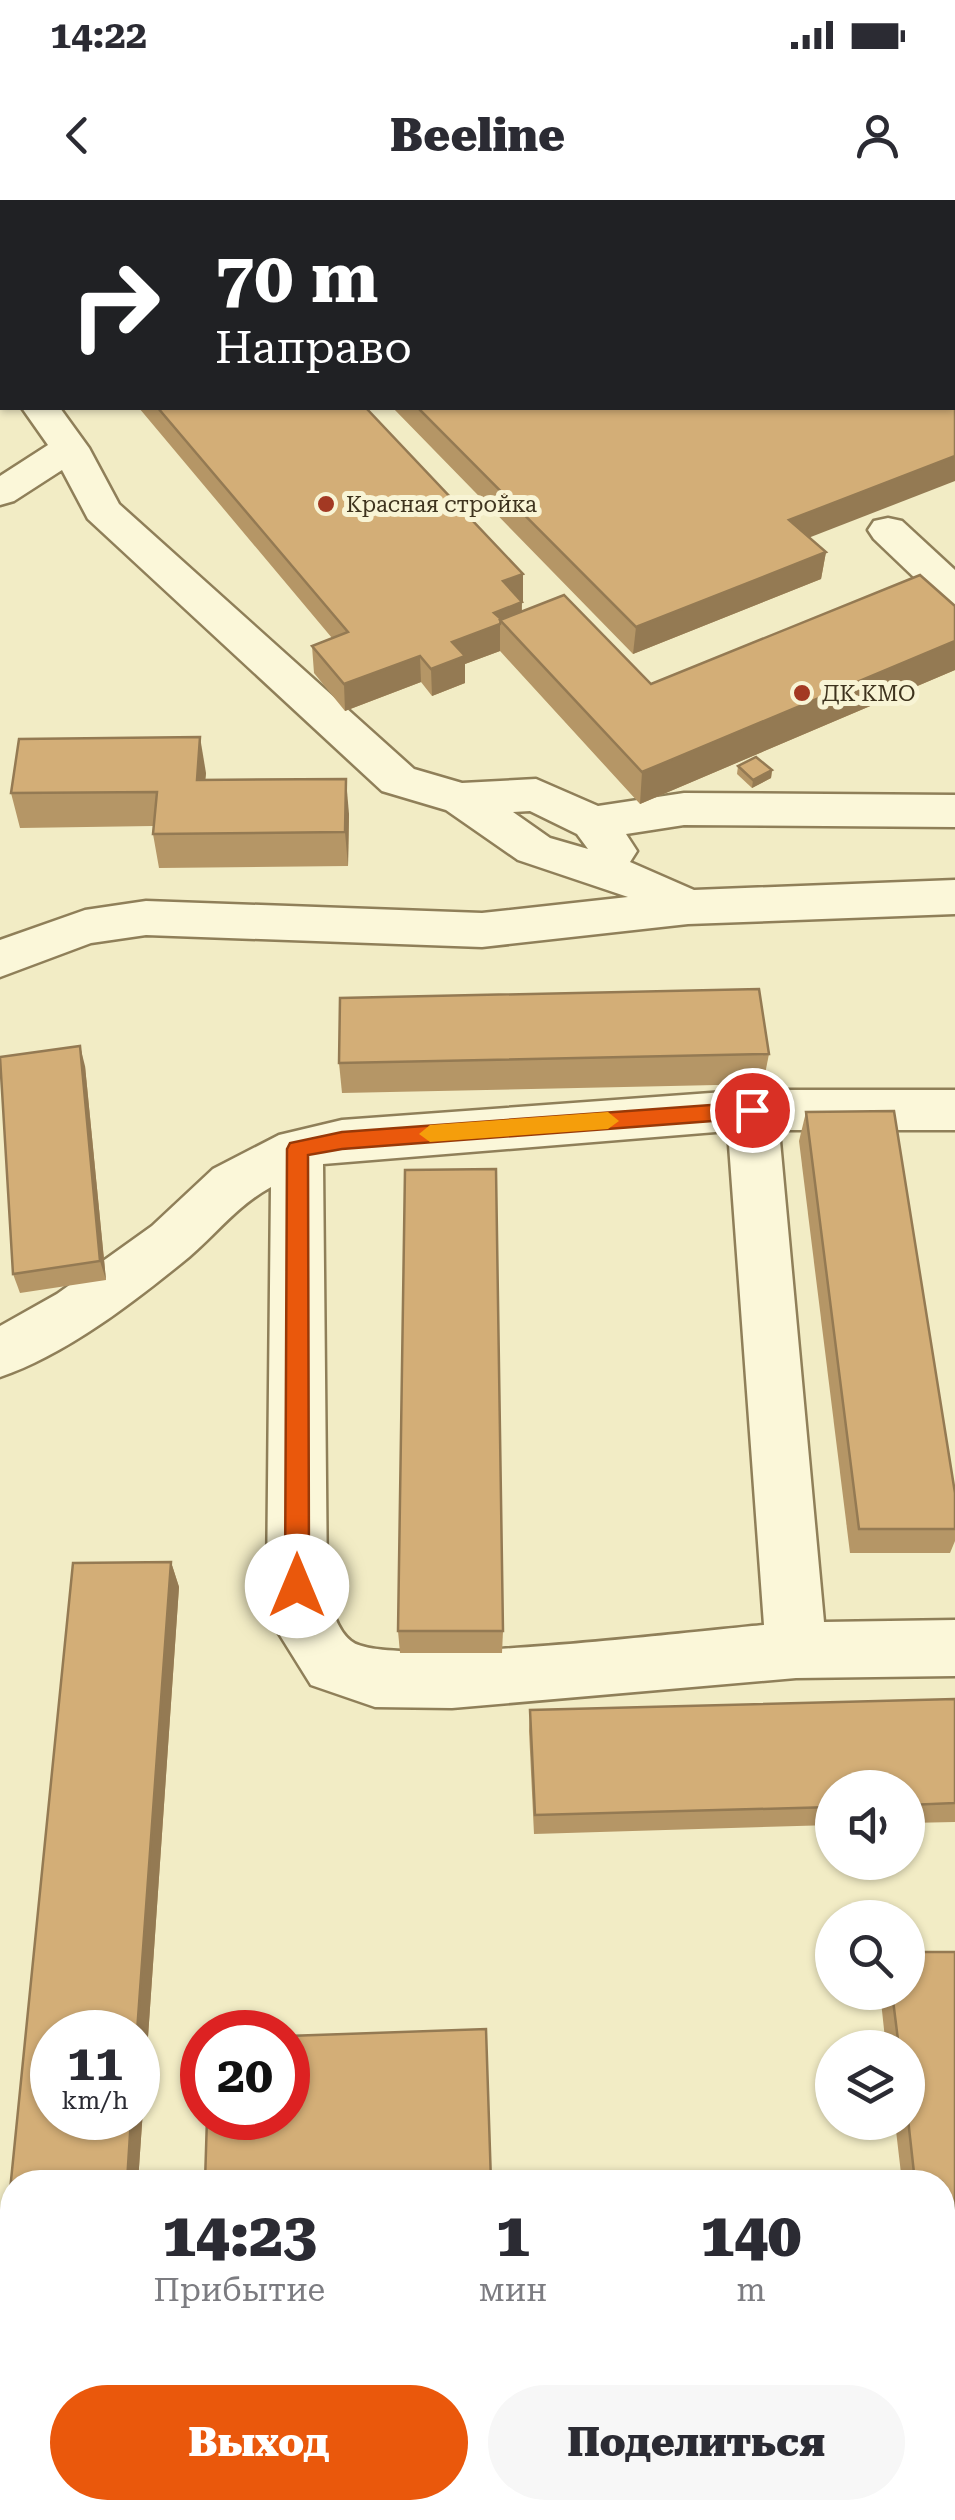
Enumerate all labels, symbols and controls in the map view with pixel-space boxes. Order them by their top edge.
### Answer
text: 14:22 [50,13,147,57]
icon: back [50,108,105,163]
icon: person [850,108,905,163]
text: Beeline [390,109,565,162]
text: 70 m [215,237,379,319]
icon: right [50,240,180,370]
text: Направо [215,321,412,374]
place label: Красная стройка [346,492,537,517]
marker: Красная стройка [315,493,337,515]
place label: ДК КМО [822,681,916,706]
marker: ДК КМО [791,682,813,704]
pin [710,1068,795,1153]
icon: arrive [725,1083,780,1138]
position arrow [245,1534,349,1638]
map controls [815,1770,925,2140]
button: sound [815,1770,925,1880]
button: search [815,1900,925,2010]
speed limit sign: 20 [180,2010,310,2140]
button: layers [815,2030,925,2140]
text: 11 [67,2034,123,2092]
text: km/h [62,2086,128,2115]
text: 14:23 [162,2200,317,2271]
text: 1 [496,2200,530,2271]
text: 140 [701,2200,801,2271]
text: Прибытие [154,2271,325,2309]
text: мин [479,2271,547,2309]
text: m [736,2271,766,2309]
button: Выход [50,2385,468,2500]
button: Поделиться [488,2385,905,2500]

